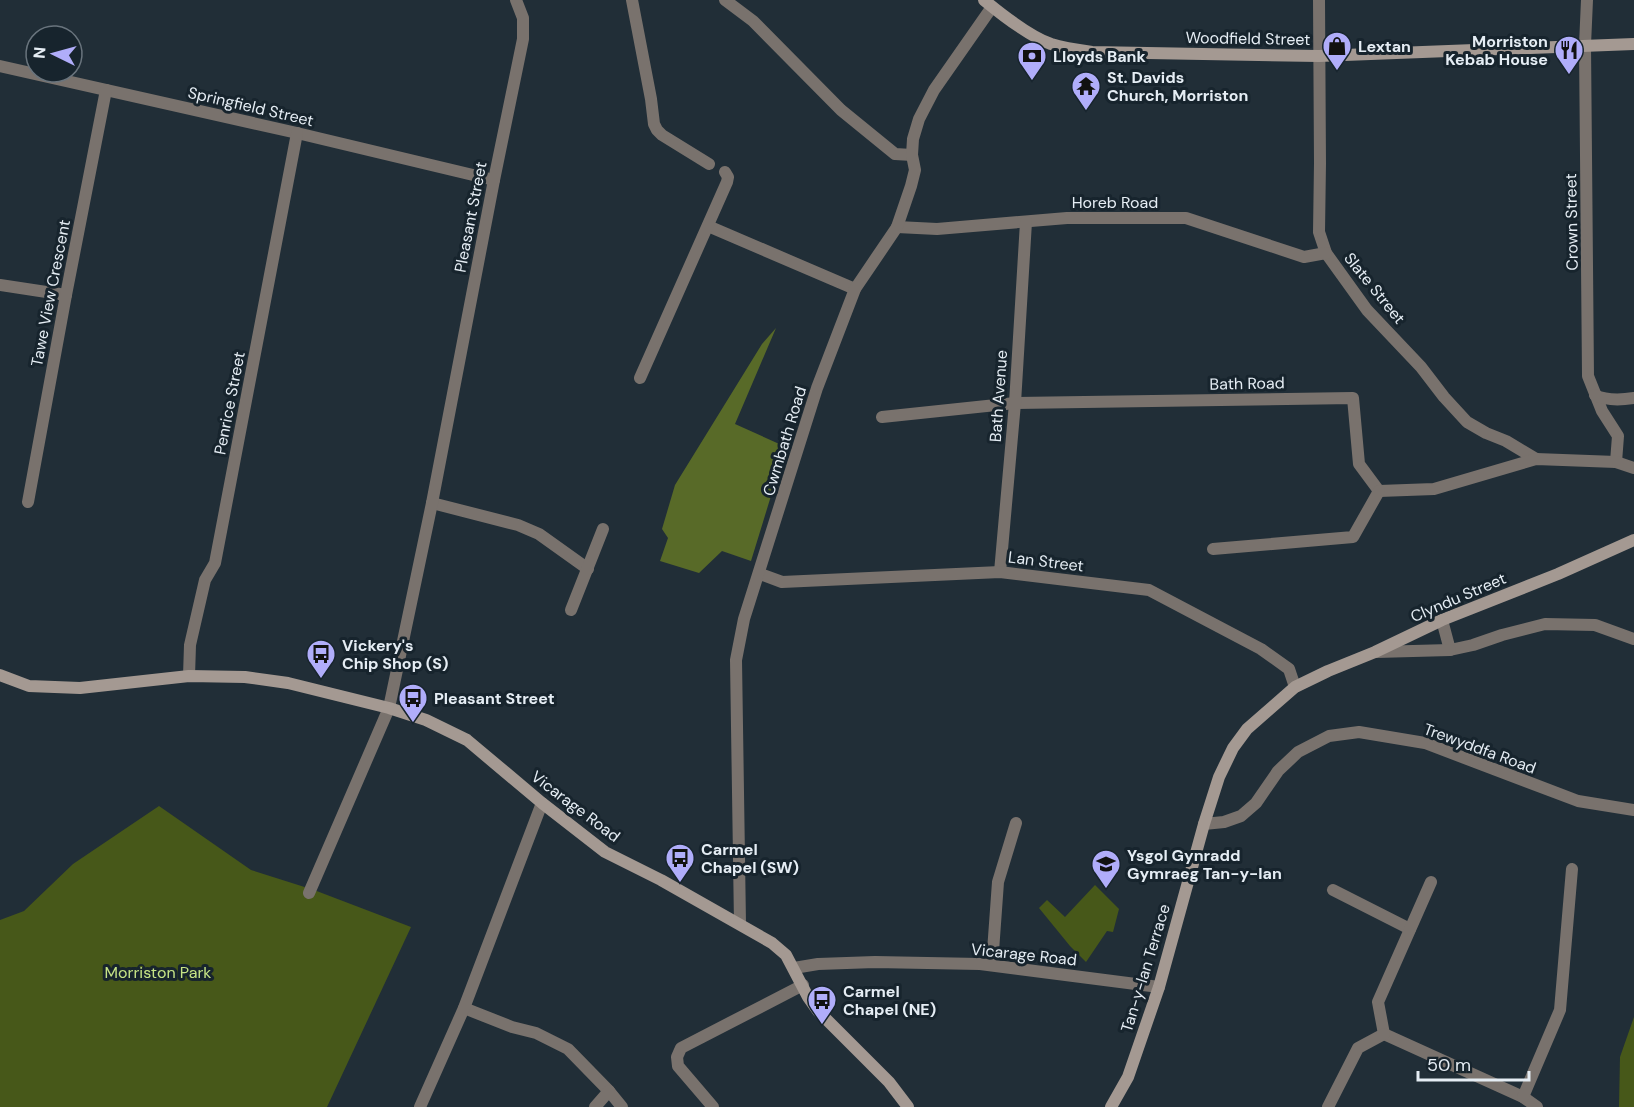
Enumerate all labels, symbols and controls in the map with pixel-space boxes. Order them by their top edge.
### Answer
north arrow [24,24,84,84]
street label: Woodfield Street [1185,27,1311,50]
shop icon: Lextan [1321,30,1353,72]
place label: Morriston Kebab House [1445,31,1548,70]
restaurant icon: Morriston Kebab House [1553,34,1585,76]
place label: Lextan [1358,36,1411,57]
bank icon: Lloyds Bank [1016,40,1048,82]
text: N [29,46,51,59]
place label: Lloyds Bank [1053,46,1146,67]
place label: St. Davids Church, Morriston [1107,67,1248,106]
temple icon: St. Davids Church, Morriston [1070,70,1102,112]
street label: Springfield Street [186,82,316,131]
street label: Pleasant Street [449,160,492,274]
street label: Crown Street [1560,173,1583,271]
street label: Horeb Road [1072,192,1158,213]
street label: Tawe View Crescent [26,218,75,368]
street label: Slate Street [1339,248,1410,328]
street label: Bath Avenue [985,349,1012,443]
street label: Penrice Street [209,350,250,456]
street label: Bath Road [1209,372,1285,395]
street label: Cwmbath Road [758,384,811,498]
street label: Lan Street [1007,546,1085,577]
street label: Clyndu Street [1407,568,1509,627]
place label: Vickery's Chip Shop (S) [342,635,449,674]
bus stop icon: Vickery's Chip Shop (S) [305,638,337,680]
bus stop icon: Pleasant Street [397,682,429,724]
place label: Pleasant Street [434,688,555,709]
street label: Trewyddfa Road [1421,718,1539,779]
street label: Vicarage Road [527,766,624,847]
place label: Carmel Chapel (SW) [701,839,799,878]
bus stop icon: Carmel Chapel (SW) [664,842,696,884]
place label: Ysgol Gynradd Gymraeg Tan-y-lan [1127,845,1282,884]
school or university icon: Ysgol Gynradd Gymraeg Tan-y-lan [1090,848,1122,890]
street label: Tan-y-lan Terrace [1116,901,1175,1035]
street label: Vicarage Road [970,939,1078,970]
park label: Morriston Park [105,962,211,983]
place label: Carmel Chapel (NE) [843,981,936,1020]
bus stop icon: Carmel Chapel (NE) [806,984,838,1026]
scale bar [1418,1044,1529,1082]
text: 50 m [1427,1053,1471,1077]

